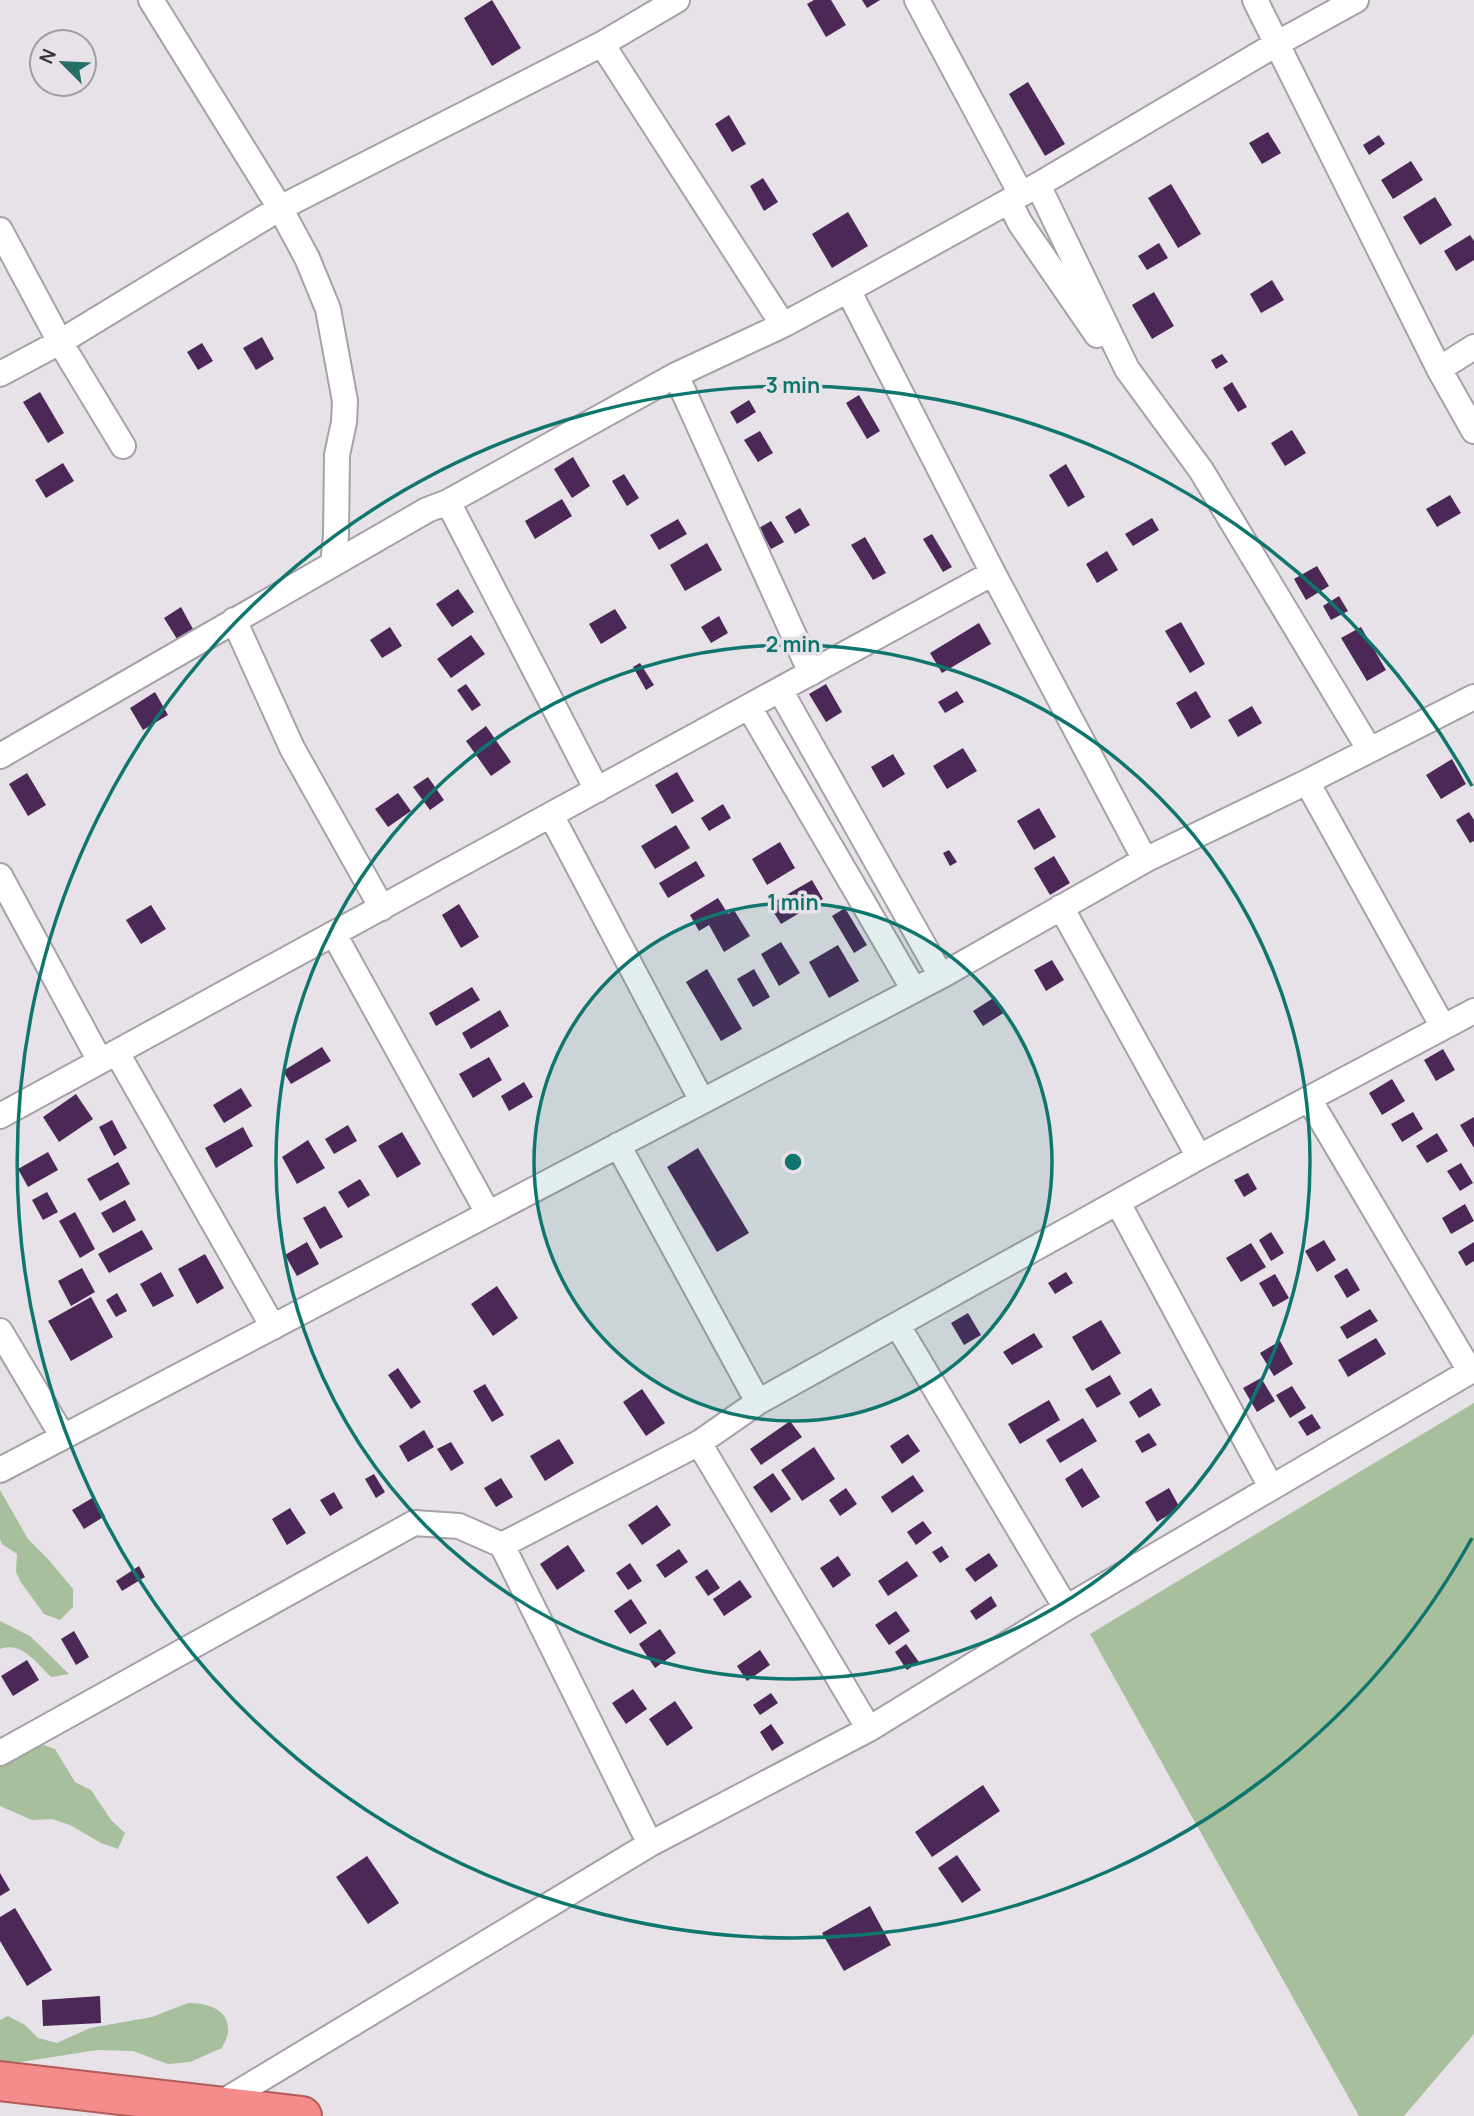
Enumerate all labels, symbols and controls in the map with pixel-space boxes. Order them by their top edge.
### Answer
north arrow [28,28,98,98]
text: N [33,45,62,68]
text: 3 min [766,371,820,399]
text: 2 min [766,630,820,658]
text: 1 min [767,888,819,916]
centre of rings [781,1150,805,1174]

